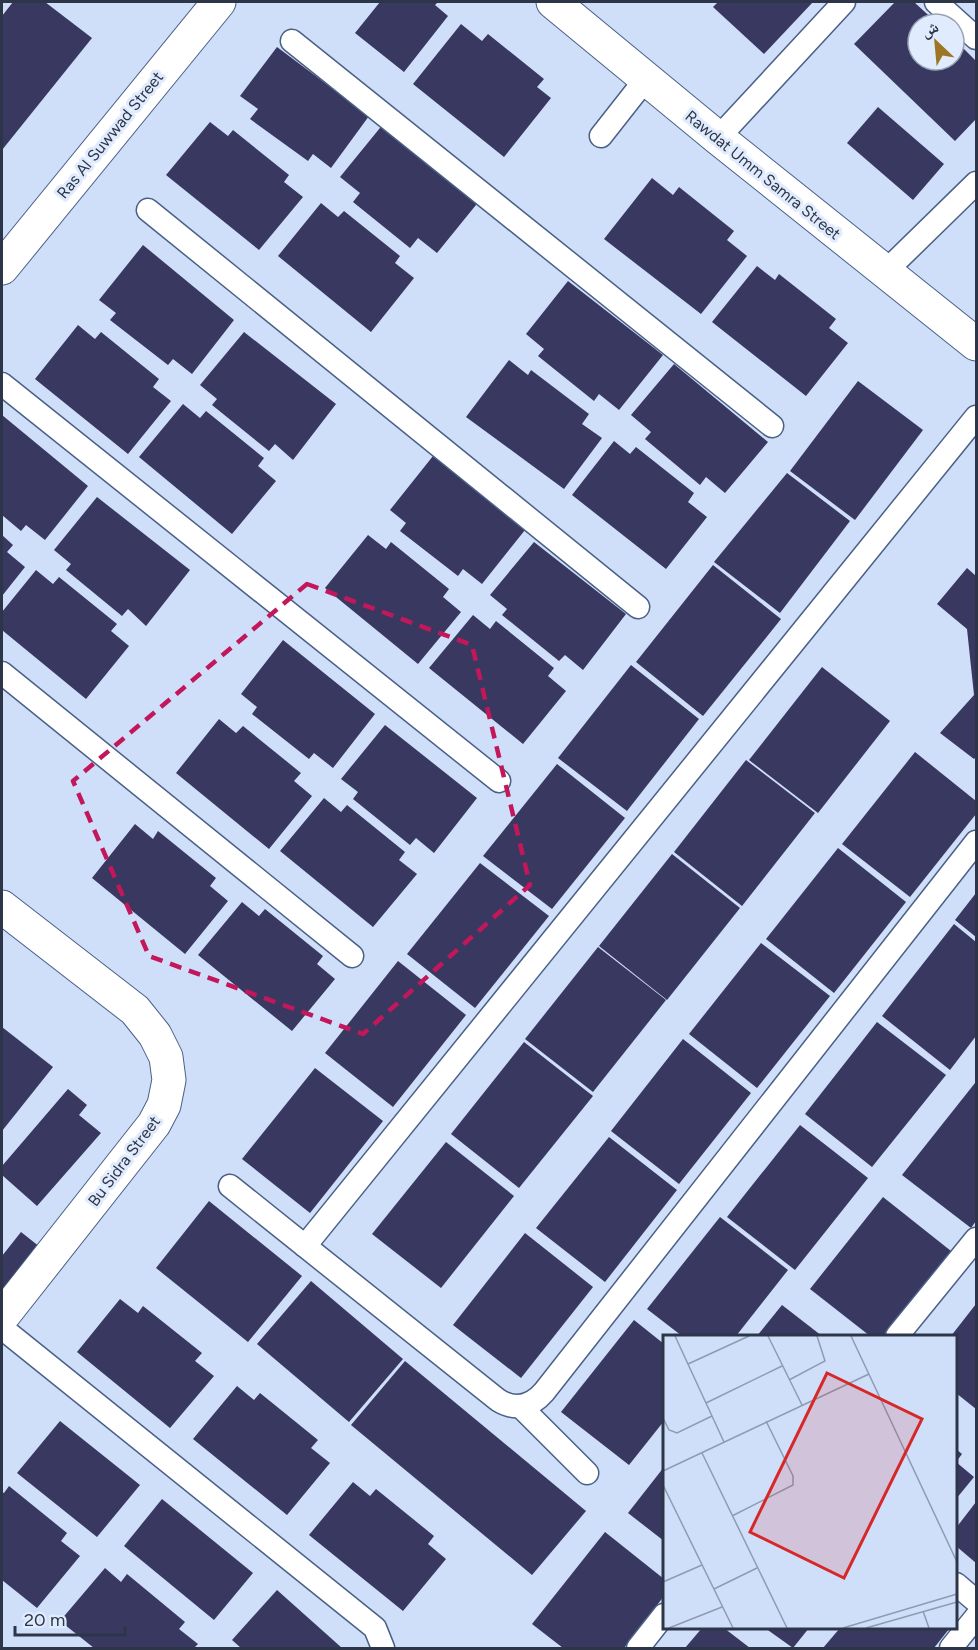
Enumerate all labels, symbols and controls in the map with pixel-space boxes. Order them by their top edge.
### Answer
north arrow [906,12,966,72]
text: ش [918,17,941,41]
street label: Ras Al Suwwad Street [53,68,167,202]
street label: Rawdat Umm Samra Street [681,106,845,244]
street label: Bu Sidra Street [84,1112,164,1210]
inset map [663,1335,957,1629]
scale bar [15,1599,124,1637]
text: 20 m [24,1609,65,1631]

